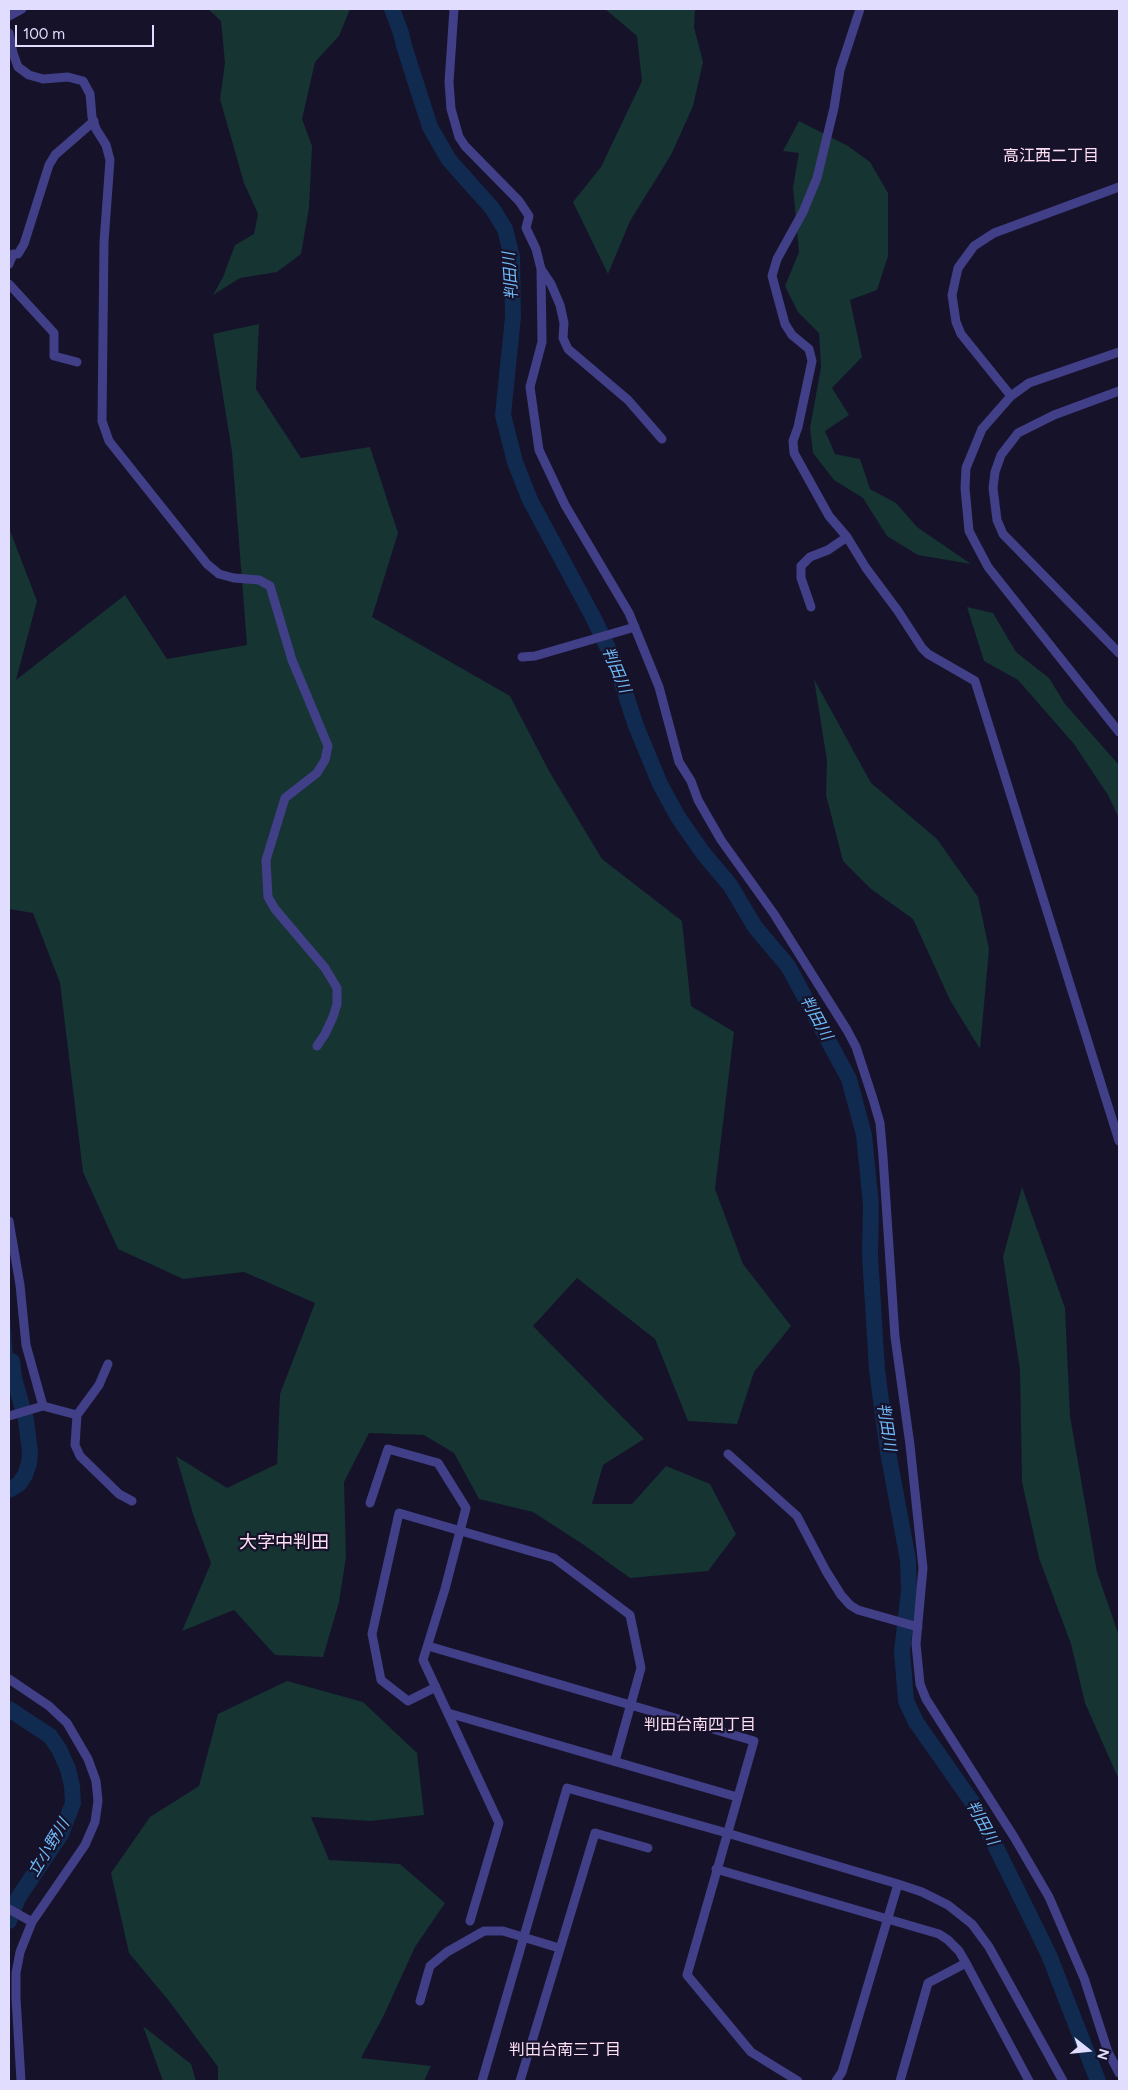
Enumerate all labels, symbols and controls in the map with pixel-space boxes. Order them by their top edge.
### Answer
scale bar [18,15,156,47]
text: 100 m [23,25,65,43]
district label: 高江西二丁目 [1003,146,1099,166]
water label: 判田川 [500,251,522,301]
water label: 判田川 [598,644,634,696]
water label: 判田川 [796,992,836,1044]
water label: 判田川 [873,1402,899,1452]
district label: 大字中判田 [239,1532,329,1554]
district label: 判田台南四丁目 [644,1715,756,1735]
water label: 判田川 [962,1797,1002,1849]
water label: 立小野川 [24,1816,74,1880]
north arrow [1063,2025,1113,2075]
district label: 判田台南三丁目 [509,2040,621,2060]
text: N [1093,2047,1113,2062]

